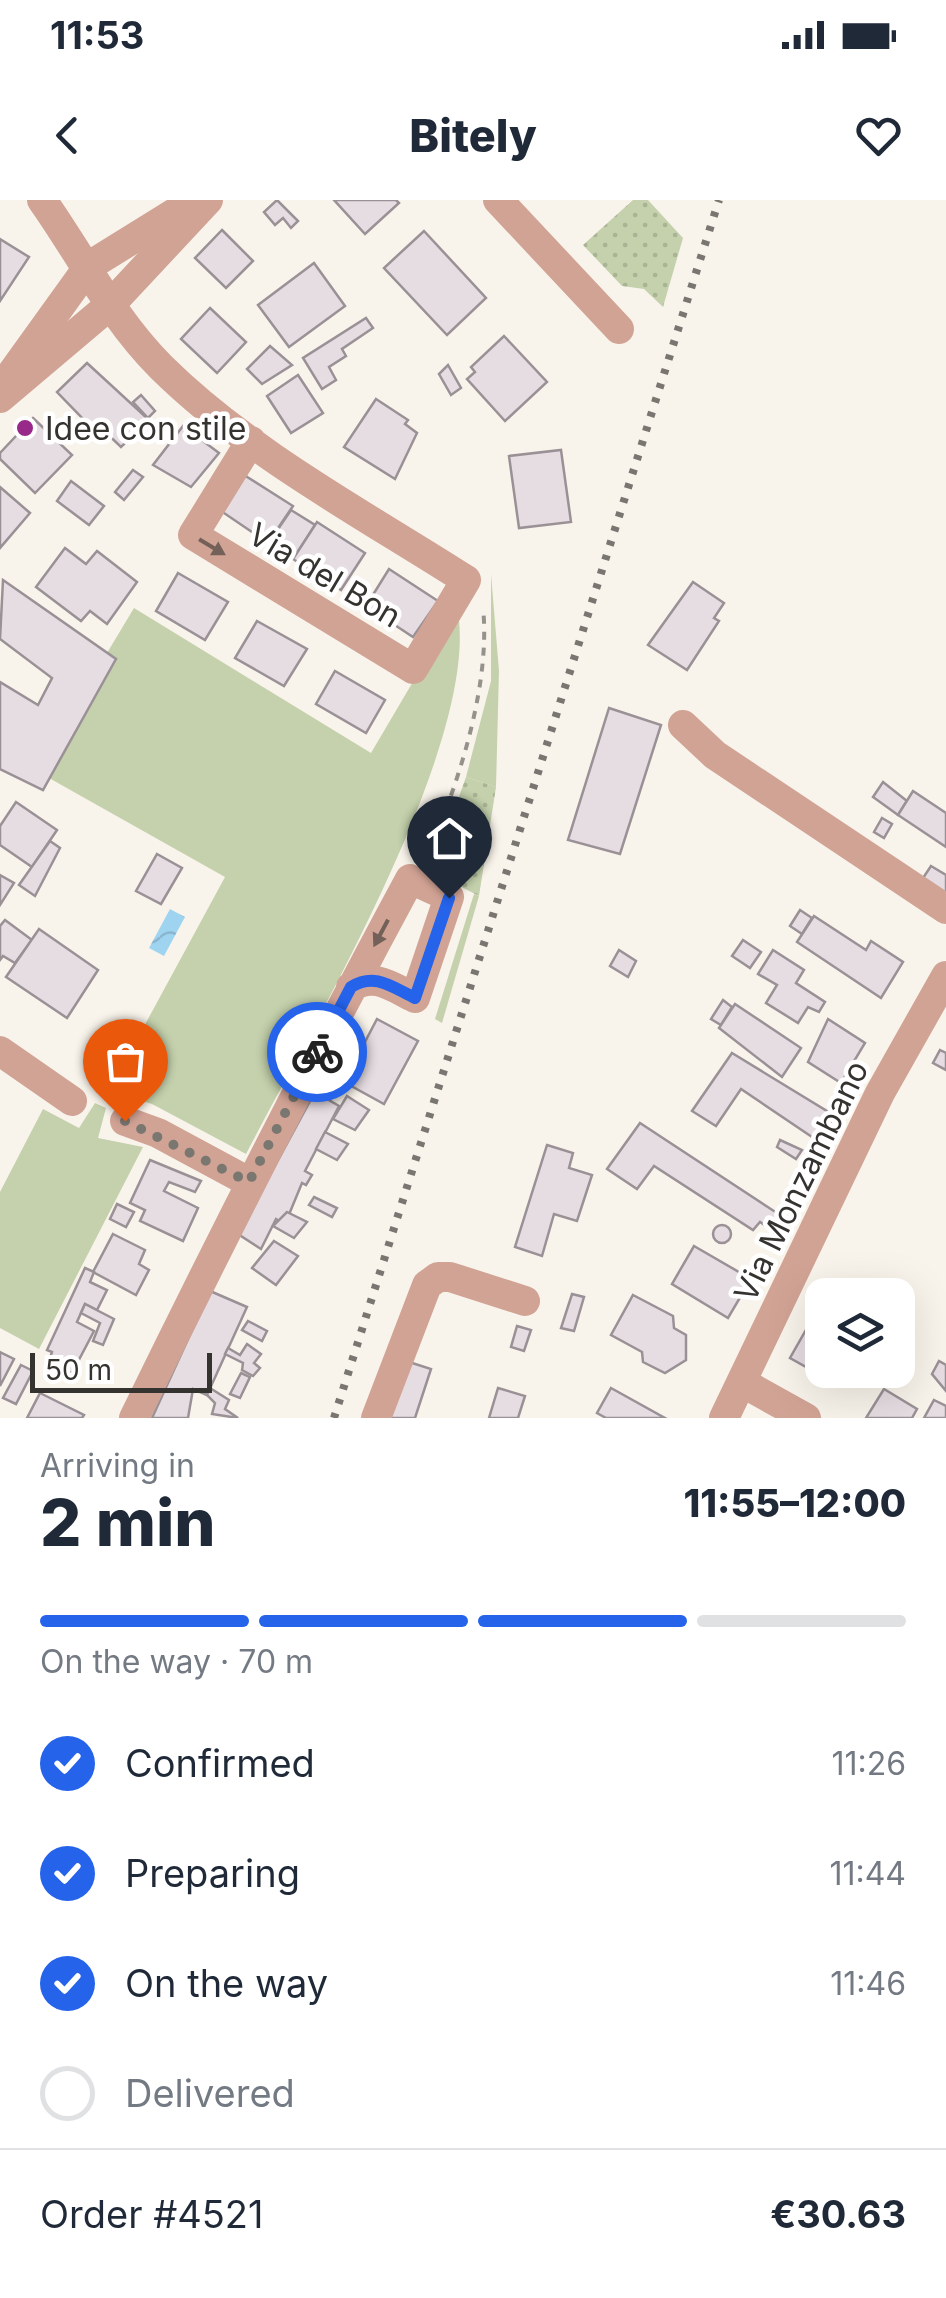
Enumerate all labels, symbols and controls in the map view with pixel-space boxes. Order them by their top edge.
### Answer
text: 11:53 [50,12,144,58]
icon: back [40,108,95,163]
text: Bitely [409,108,537,163]
icon: heart [851,108,906,163]
place label: Idee con stile [45,409,246,448]
marker: Idee con stile [14,417,36,439]
street label: Via del Bon [242,514,408,636]
one-way arrow [198,537,226,555]
pin [407,796,492,899]
icon: home [422,811,477,866]
one-way arrow [372,918,389,947]
courier [267,1002,367,1102]
pin [83,1019,168,1122]
icon: bike [290,1025,345,1080]
icon: bag [98,1034,153,1089]
street label: Via Monzambano [726,1054,876,1308]
map controls [805,1278,915,1388]
button: layers [805,1278,915,1388]
scale bar [30,1348,212,1392]
text: 50 m [45,1353,112,1387]
text: Arriving in [40,1446,195,1485]
text: 11:55–12:00 [684,1480,906,1526]
text: 2 min [40,1483,216,1562]
text: On the way · 70 m [40,1642,313,1681]
icon: check [40,1736,95,1791]
text: Confirmed [125,1740,315,1786]
text: 11:26 [831,1744,906,1783]
icon: check [40,1846,95,1901]
text: Preparing [125,1850,300,1896]
text: 11:44 [829,1854,906,1893]
icon: check [40,1956,95,2011]
text: On the way [125,1960,328,2006]
text: 11:46 [830,1964,906,2003]
text: Delivered [125,2070,295,2116]
text: Order #4521 [40,2191,264,2237]
text: €30.63 [770,2191,906,2237]

